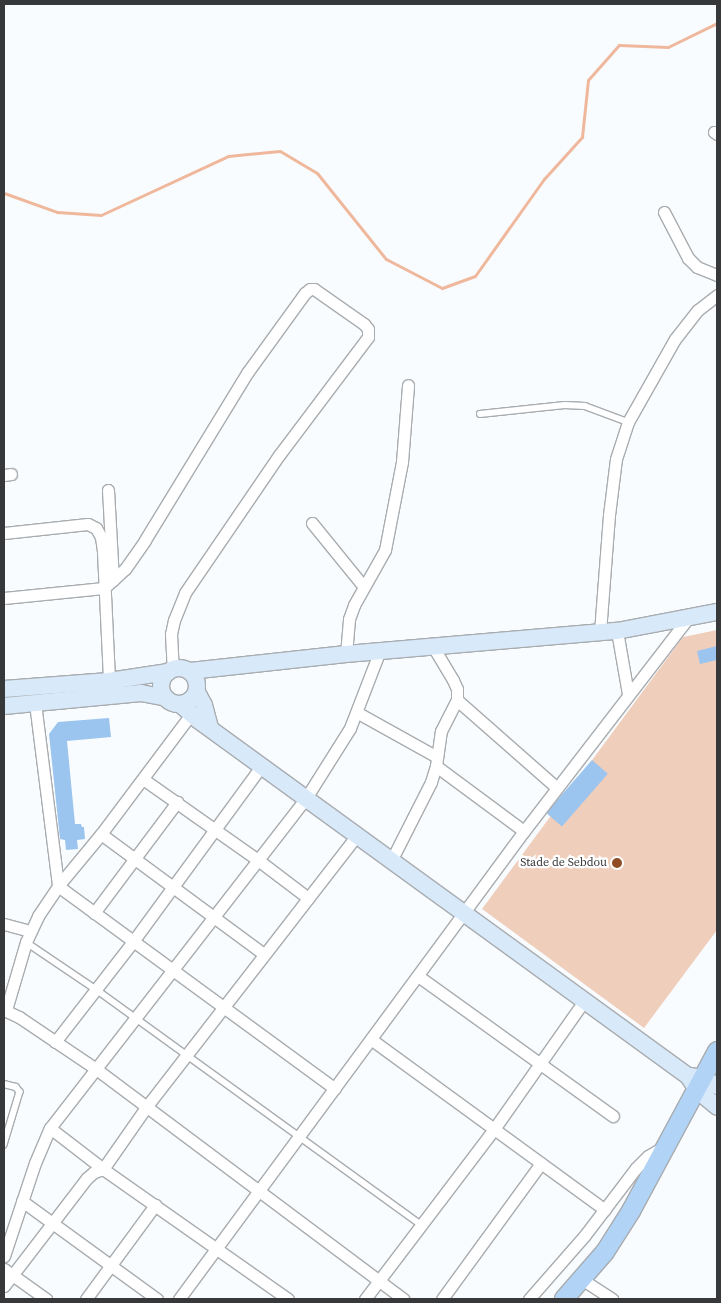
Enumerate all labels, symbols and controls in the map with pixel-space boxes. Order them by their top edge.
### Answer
place label: Stade de Sebdou [520,856,607,870]
marker: Stade de Sebdou [611,857,623,869]

